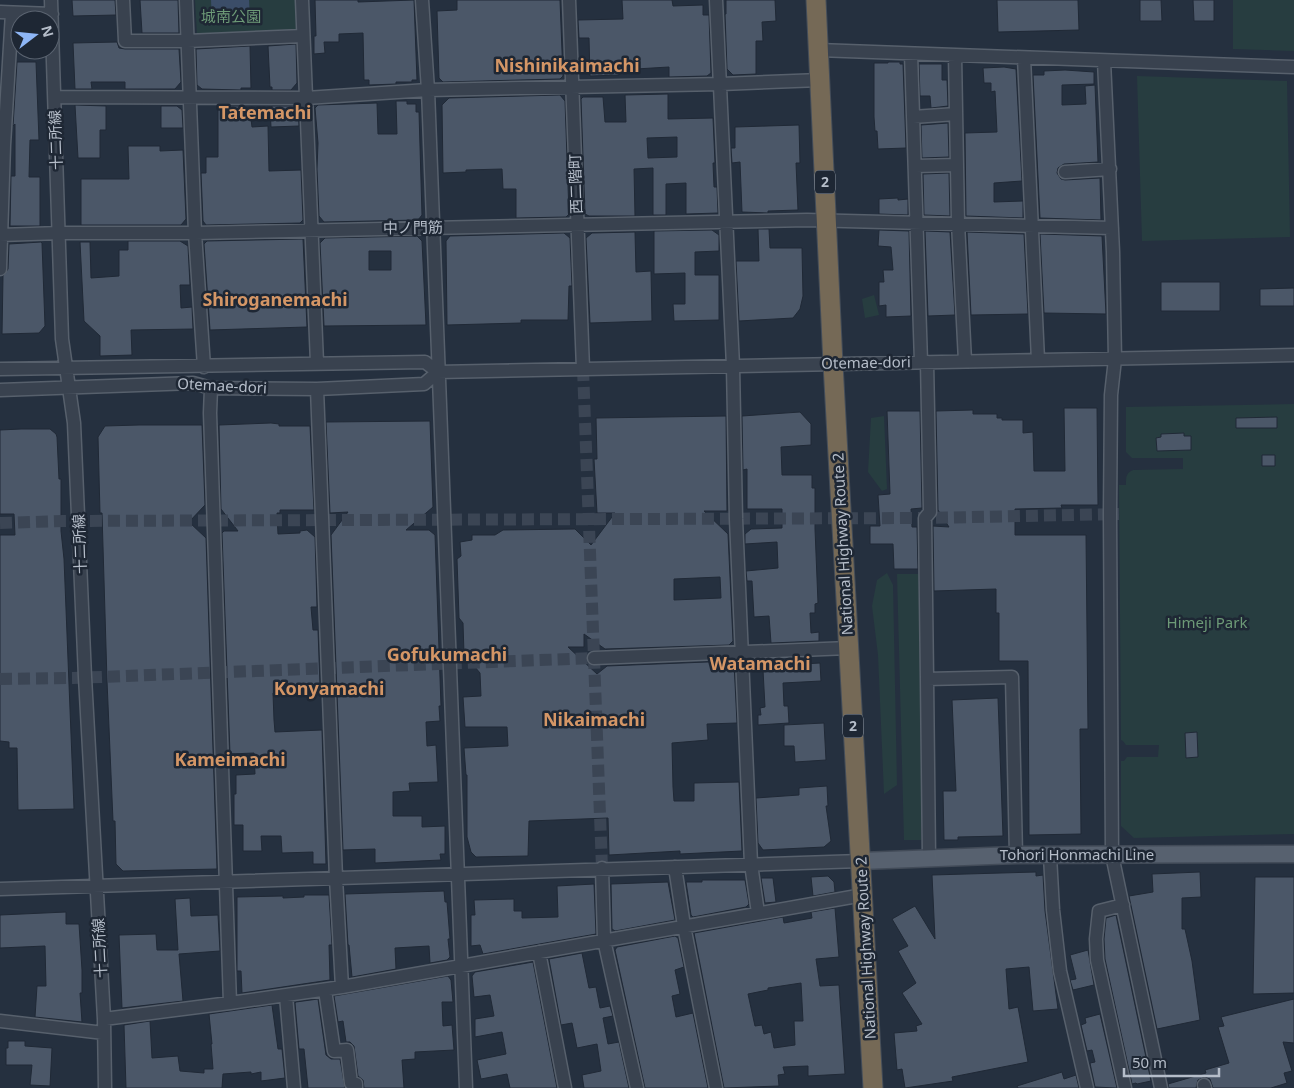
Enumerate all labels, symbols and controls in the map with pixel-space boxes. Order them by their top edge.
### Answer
park label: 城南公園 [201,6,261,26]
north arrow [10,10,60,60]
text: N [37,23,59,39]
district label: Nishinikaimachi [494,53,640,77]
district label: Tatemachi [219,100,312,124]
street label: 十二所線 [44,110,66,170]
street label: 西二階町 [564,154,586,214]
road number: 2 [815,170,835,193]
street label: 中ノ門筋 [383,216,443,238]
district label: Shiroganemachi [202,287,348,311]
street label: Otemae-dori [821,351,911,373]
street label: Otemae-dori [177,373,267,397]
street label: National Highway Route 2 [827,452,857,636]
street label: 十二所線 [68,514,90,574]
park label: Himeji Park [1167,612,1247,632]
district label: Gofukumachi [387,642,507,666]
district label: Watamachi [709,651,811,675]
district label: Konyamachi [274,676,384,700]
district label: Nikaimachi [543,707,645,731]
road number: 2 [843,714,863,738]
district label: Kameimachi [174,747,286,771]
street label: Tohori Honmachi Line [1000,844,1154,864]
street label: National Highway Route 2 [850,856,880,1040]
street label: 十二所線 [87,918,111,979]
scale bar [1124,1046,1219,1078]
text: 50 m [1132,1052,1167,1072]

